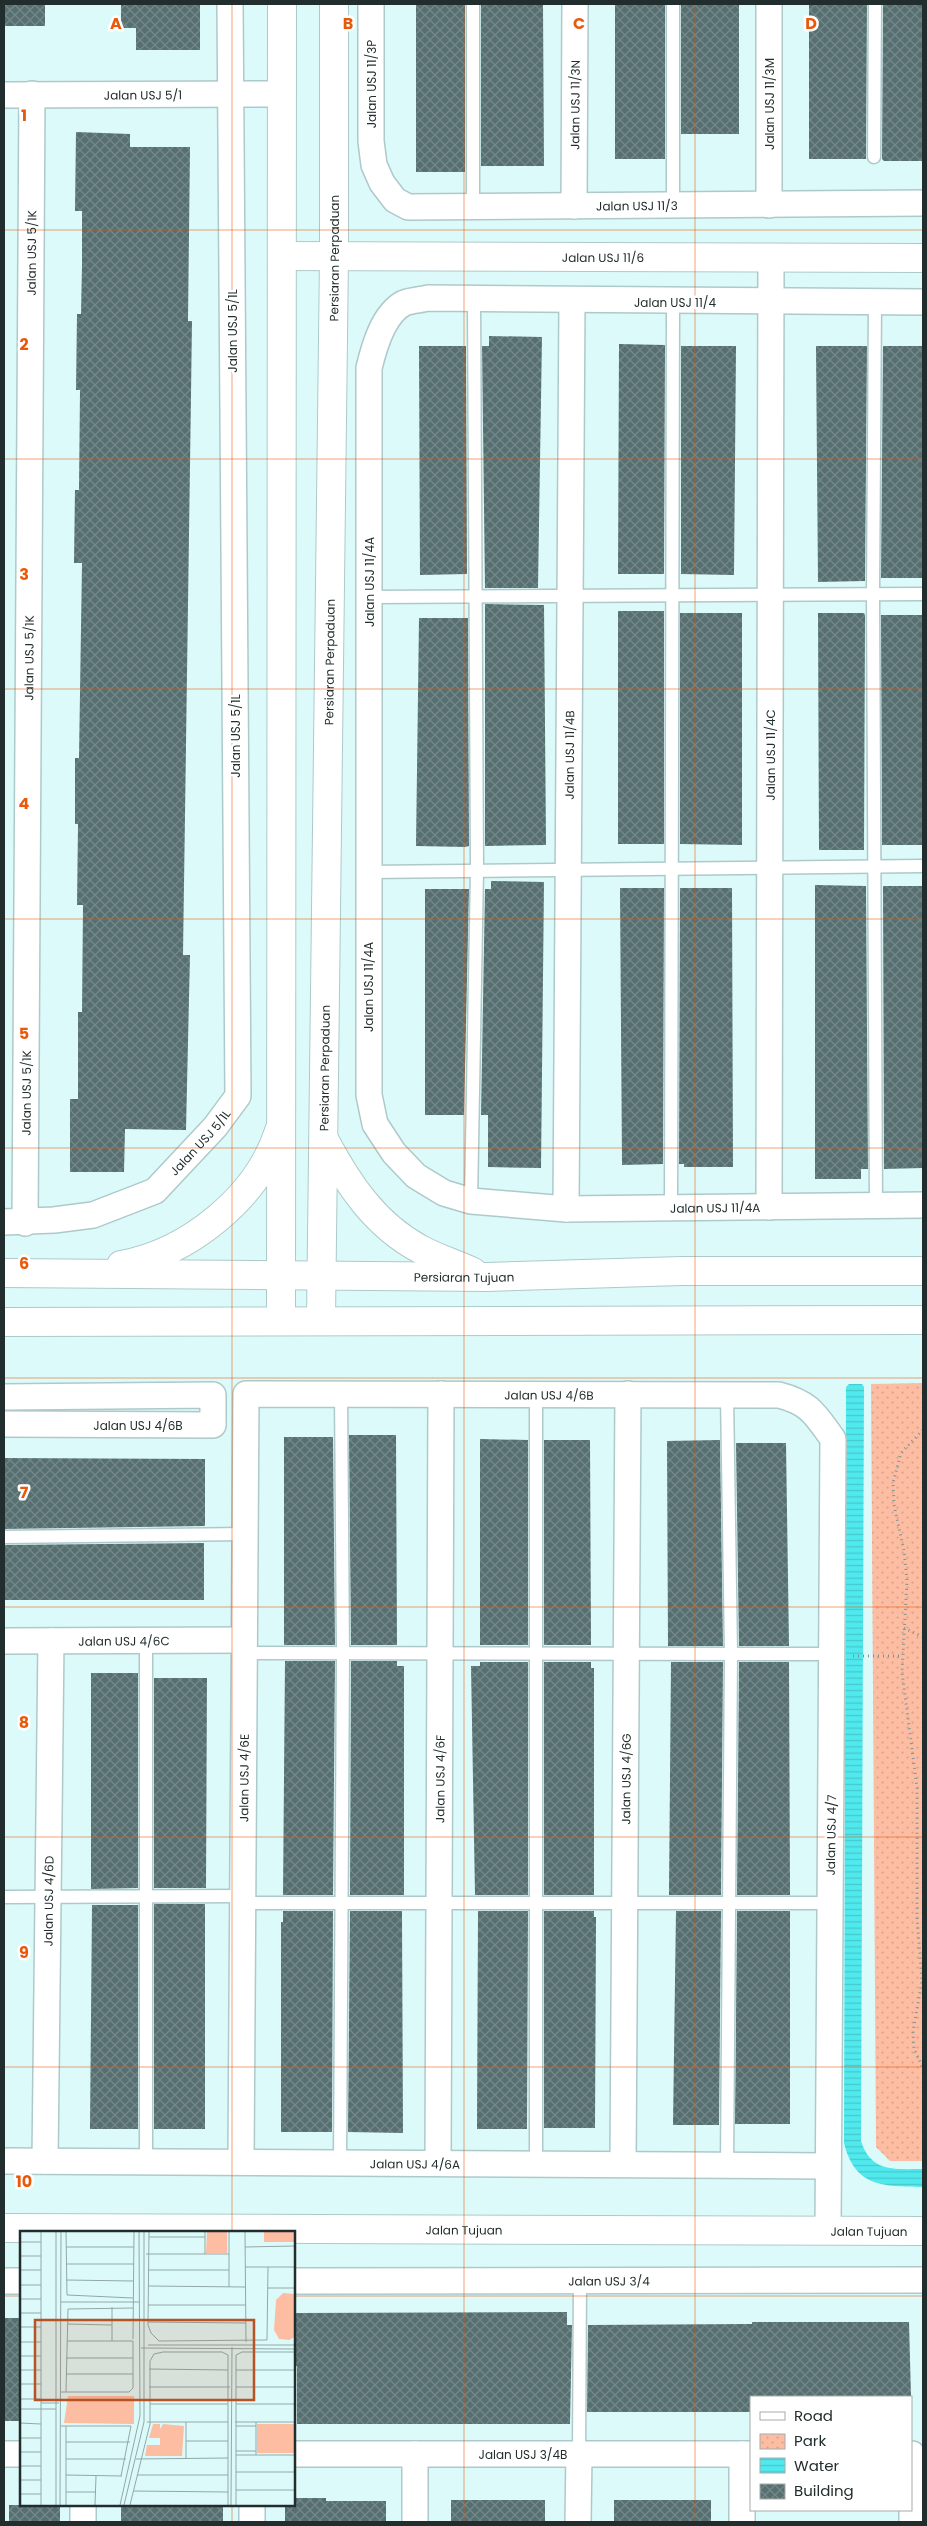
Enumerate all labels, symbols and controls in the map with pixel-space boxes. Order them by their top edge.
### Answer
text: A [110,12,122,35]
text: B [343,12,353,35]
text: C [573,12,585,35]
text: D [805,12,817,35]
street label: Jalan USJ 11/3P [363,40,380,128]
street label: Jalan USJ 11/3M [761,58,778,150]
street label: Jalan USJ 11/3N [566,60,583,150]
street label: Jalan USJ 5/1 [104,86,182,103]
text: 1 [21,104,27,127]
street label: Persiaran Perpaduan [325,195,343,321]
street label: Jalan USJ 11/3 [596,196,678,214]
street label: Jalan USJ 5/1K [22,210,40,296]
street label: Jalan USJ 11/6 [562,248,644,266]
street label: Jalan USJ 5/1L [224,289,241,373]
street label: Jalan USJ 11/4 [634,294,716,311]
text: 2 [19,333,29,356]
street label: Jalan USJ 11/4A [361,537,378,627]
text: 3 [19,563,29,586]
street label: Persiaran Perpaduan [320,599,338,725]
street label: Jalan USJ 5/1K [20,615,37,701]
street label: Jalan USJ 5/1L [227,694,244,778]
street label: Jalan USJ 11/4C [761,709,779,801]
street label: Jalan USJ 11/4B [560,710,578,800]
text: 4 [19,792,30,815]
street label: Jalan USJ 11/4A [360,942,377,1032]
street label: Persiaran Perpaduan [315,1005,333,1131]
text: 5 [19,1022,29,1045]
street label: Jalan USJ 5/1K [17,1050,35,1136]
street label: Jalan USJ 5/1L [165,1106,234,1179]
street label: Jalan USJ 11/4A [670,1198,760,1216]
text: 6 [19,1252,29,1275]
street label: Persiaran Tujuan [414,1268,514,1286]
street label: Jalan USJ 4/6B [504,1386,594,1403]
street label: Jalan USJ 4/6B [93,1417,183,1434]
text: 7 [20,1481,29,1504]
street label: Jalan USJ 4/6C [78,1632,170,1649]
text: 8 [19,1711,29,1734]
street label: Jalan USJ 4/6G [617,1733,634,1825]
street label: Jalan USJ 4/6E [235,1734,252,1822]
street label: Jalan USJ 4/6F [431,1735,448,1823]
street label: Jalan USJ 4/7 [822,1794,840,1876]
street label: Jalan USJ 4/6D [39,1856,57,1946]
text: 9 [19,1941,29,1964]
street label: Jalan USJ 4/6A [370,2155,460,2172]
text: 10 [16,2170,32,2193]
street label: Jalan Tujuan [425,2221,503,2238]
street label: Jalan Tujuan [830,2222,908,2239]
inset map [20,2231,295,2506]
street label: Jalan USJ 3/4 [568,2272,650,2289]
legend [750,2396,912,2511]
text: Road [794,2405,833,2426]
text: Park [794,2430,826,2451]
street label: Jalan USJ 3/4B [479,2446,567,2463]
text: Water [794,2455,840,2476]
text: Building [794,2480,854,2501]

